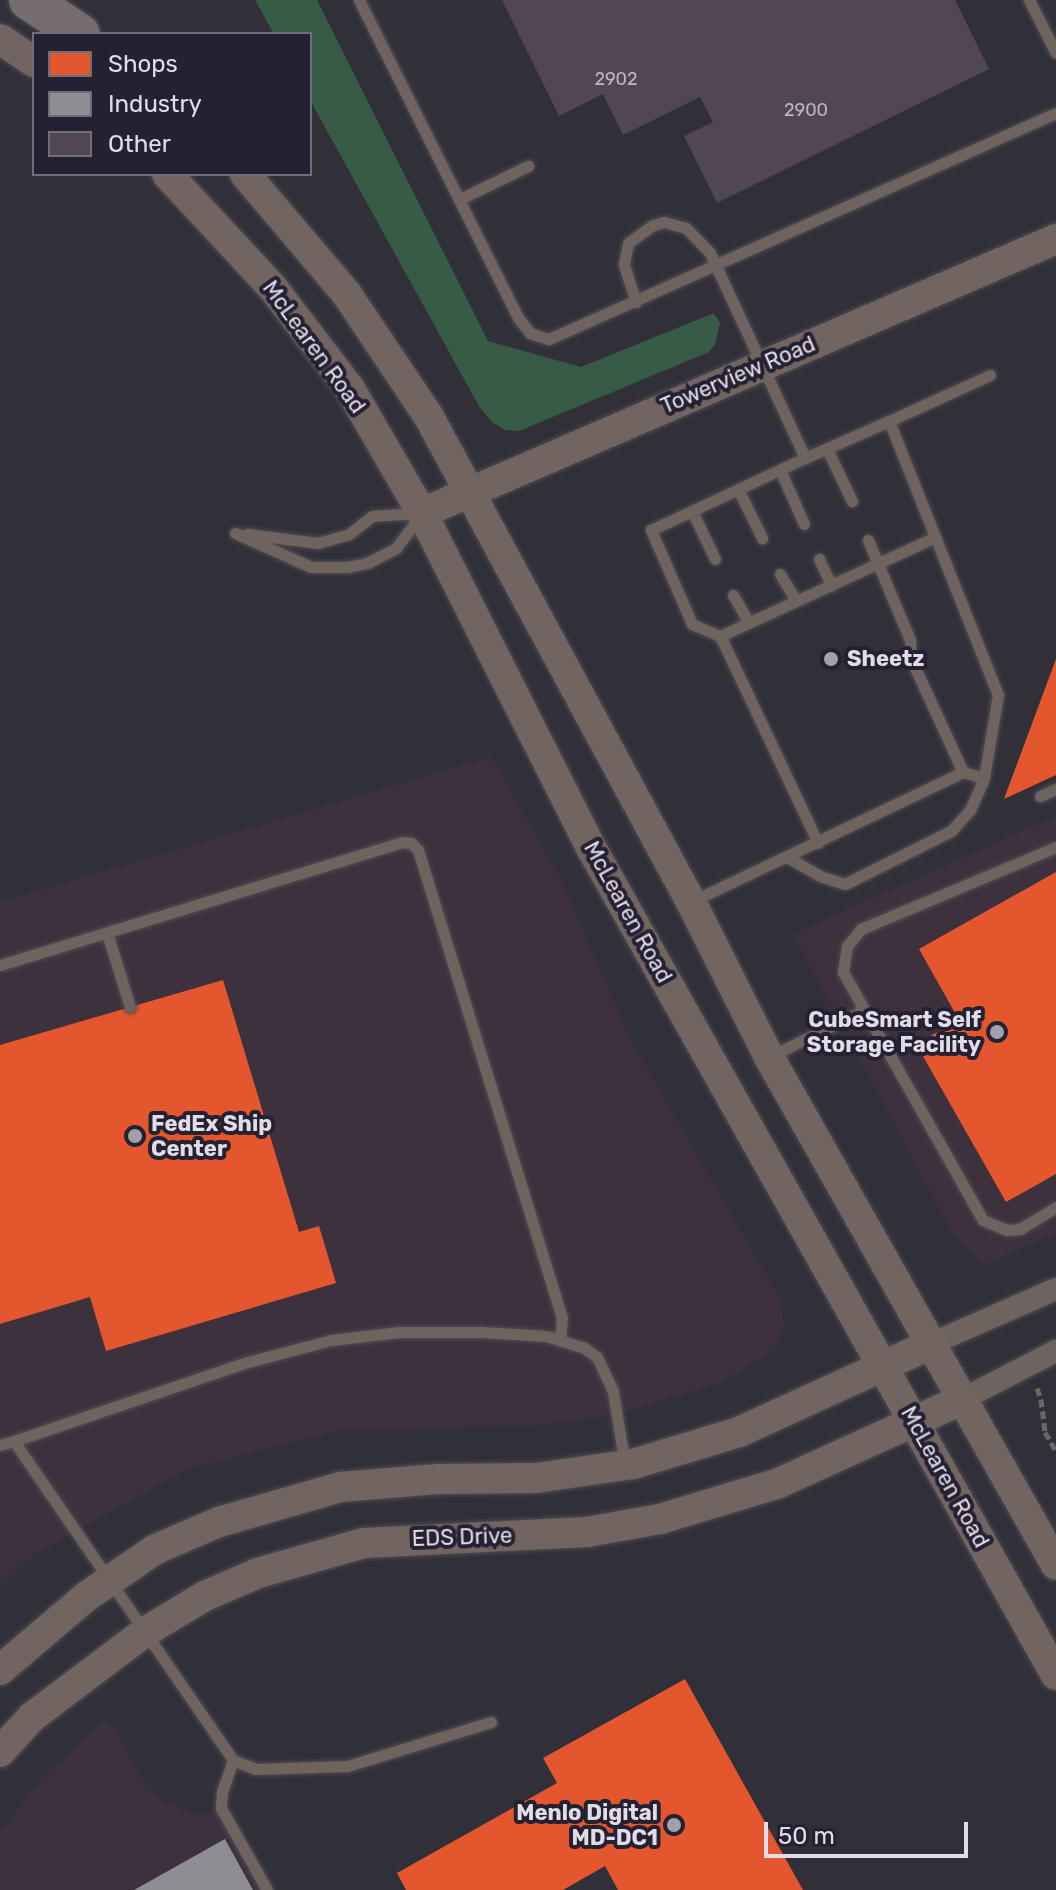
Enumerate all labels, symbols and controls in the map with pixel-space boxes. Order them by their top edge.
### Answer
legend [32,32,312,176]
text: Shops [108,50,178,78]
house number: 2902 [594,68,638,90]
text: Industry [108,90,202,118]
house number: 2900 [784,99,828,121]
text: Other [108,130,171,158]
street label: McLearen Road [257,276,371,418]
street label: Towerview Road [657,330,819,420]
place label: Sheetz [847,646,924,672]
marker: Sheetz [822,650,840,668]
street label: McLearen Road [578,837,678,987]
place label: CubeSmart Self Storage Facility [807,1006,981,1058]
marker: CubeSmart Self Storage Facility [988,1023,1006,1041]
place label: FedEx Ship Center [151,1110,272,1162]
marker: FedEx Ship Center [126,1127,144,1145]
street label: McLearen Road [895,1402,995,1552]
street label: EDS Drive [411,1522,513,1552]
place label: Menlo Digital MD-DC1 [516,1799,658,1850]
scale bar [768,1806,972,1856]
marker: Menlo Digital MD-DC1 [665,1816,683,1834]
text: 50 m [778,1822,835,1850]

